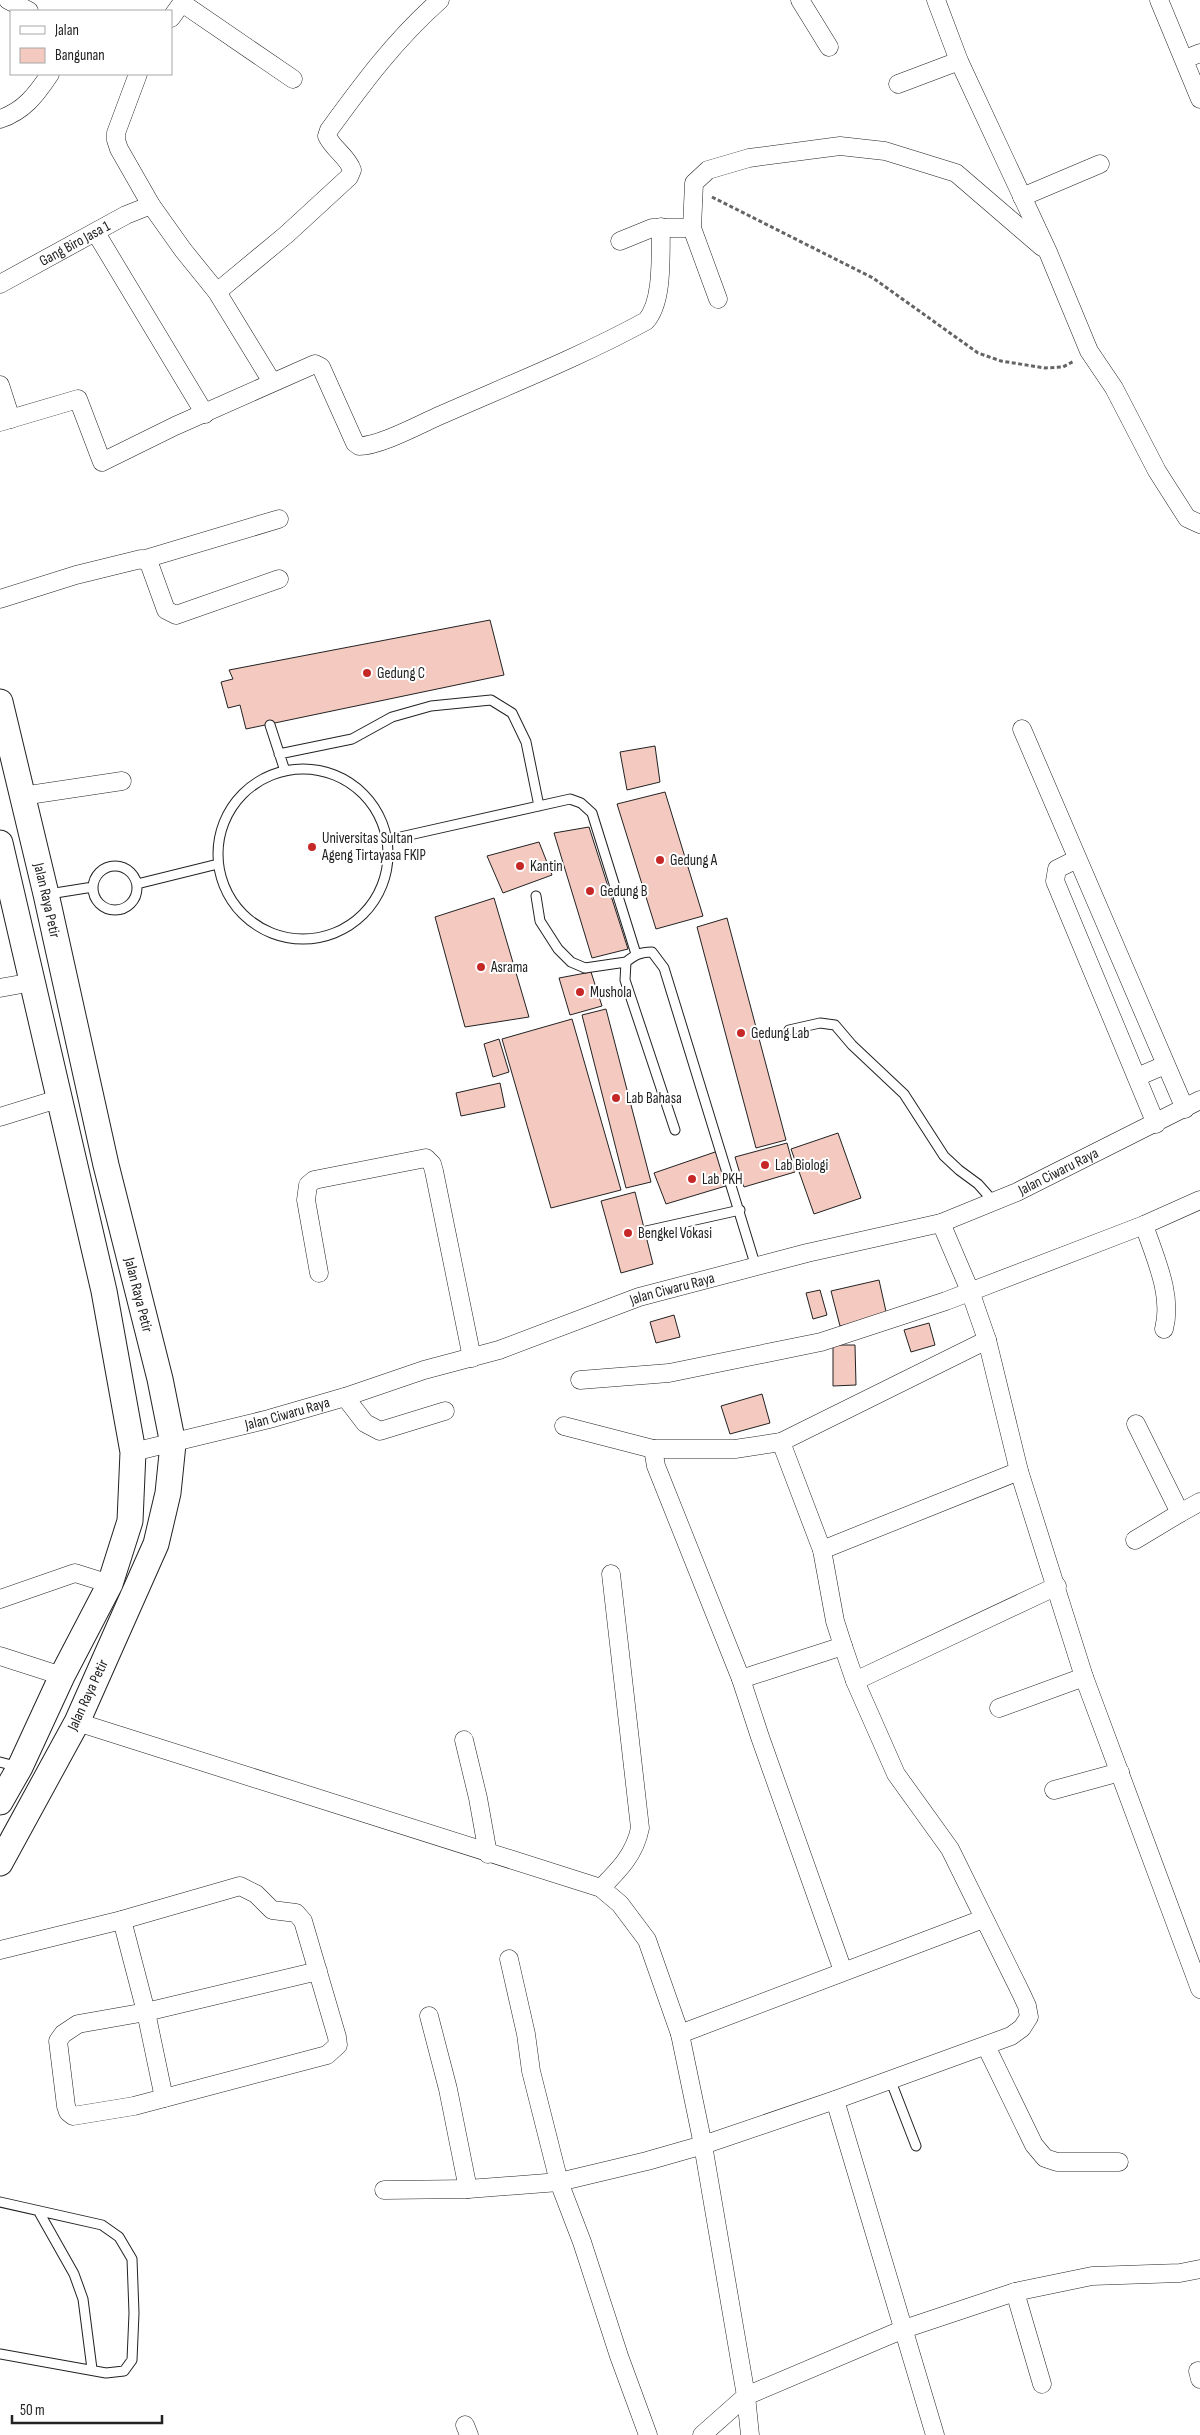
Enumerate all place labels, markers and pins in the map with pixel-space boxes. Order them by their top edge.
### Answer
place label: Gedung C [377,664,425,683]
marker: Gedung C [361,667,373,679]
place label: Universitas Sultan Ageng Tirtayasa FKIP [321,829,426,865]
marker: Universitas Sultan Ageng Tirtayasa FKIP [306,841,318,853]
place label: Gedung A [670,851,718,870]
marker: Gedung A [654,854,666,866]
place label: Kantin [530,857,563,876]
marker: Kantin [514,860,526,872]
place label: Gedung B [600,882,648,901]
marker: Gedung B [584,885,596,897]
place label: Asrama [490,958,528,977]
marker: Asrama [475,961,487,973]
place label: Mushola [590,983,632,1002]
marker: Mushola [574,986,586,998]
place label: Gedung Lab [751,1024,809,1043]
marker: Gedung Lab [735,1027,747,1039]
place label: Lab Bahasa [626,1089,682,1108]
marker: Lab Bahasa [610,1092,622,1104]
place label: Lab Biologi [775,1156,829,1175]
marker: Lab Biologi [759,1159,771,1171]
place label: Lab PKH [702,1170,743,1189]
marker: Lab PKH [686,1173,698,1185]
place label: Bengkel Vokasi [638,1224,712,1243]
marker: Bengkel Vokasi [622,1227,634,1239]

